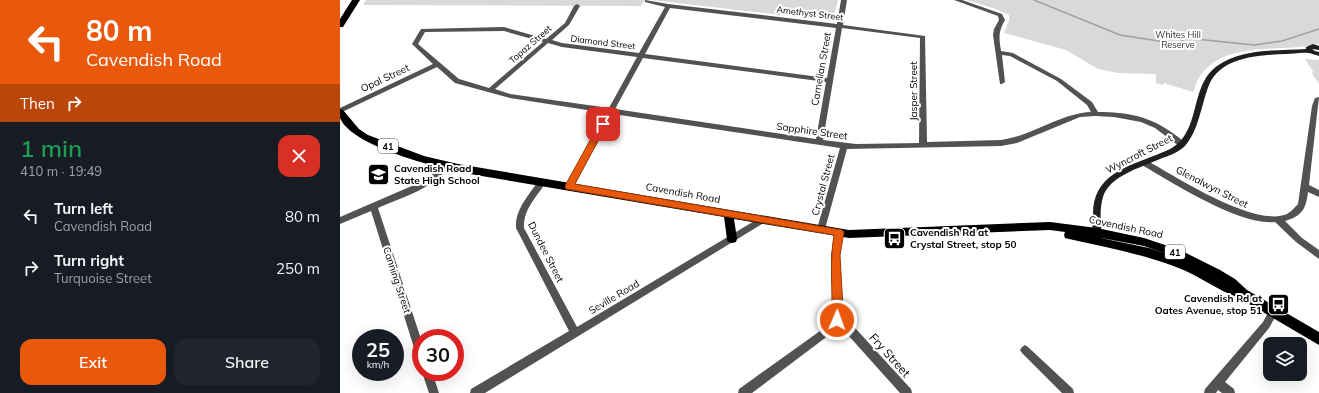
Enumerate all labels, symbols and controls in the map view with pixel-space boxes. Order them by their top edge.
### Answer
street label: Amethyst Street [776,3,844,24]
text: 80 m [86,13,152,48]
icon: left [20,16,72,68]
street label: Topaz Street [507,23,553,65]
park label: Whites Hill Reserve [1155,29,1201,50]
street label: Carnelian Street [808,31,834,107]
street label: Diamond Street [570,33,636,51]
text: Cavendish Road [86,48,222,71]
street label: Opal Street [359,61,412,95]
street label: Jasper Street [907,61,920,121]
icon: right [63,92,85,114]
text: Then [20,94,55,113]
pin [586,107,620,141]
icon: arrive [592,113,614,135]
street label: Sapphire Street [776,120,849,142]
street label: Wyncroft Street [1103,131,1175,176]
text: 1 min [20,133,82,163]
button: close [278,135,320,177]
road number: 41 [378,139,398,153]
street label: Crystal Street [809,152,838,217]
school or university icon: Cavendish Road State High School [366,161,392,187]
place label: Cavendish Road State High School [394,162,480,187]
text: 410 m · 19:49 [20,163,102,179]
street label: Glenalwyn Street [1174,163,1251,211]
street label: Cavendish Road [645,180,721,206]
text: Turn left [54,199,113,218]
icon: left [20,205,42,227]
text: 80 m [285,207,320,226]
street label: Cavendish Road [1088,213,1164,241]
text: Cavendish Road [54,218,152,234]
street label: Dundee Street [525,220,567,285]
bus stop icon: Cavendish Rd at Crystal Street, stop 50 [882,225,908,251]
place label: Cavendish Rd at Crystal Street, stop 50 [910,226,1016,251]
street label: Canning Street [380,245,414,315]
road number: 41 [1165,245,1185,259]
text: Turn right [54,251,124,270]
icon: right [20,257,42,279]
text: 250 m [276,259,320,278]
text: Turquoise Street [54,270,152,286]
street label: Seville Road [586,277,642,317]
bus stop icon: Cavendish Rd at Oates Avenue, stop 51 [1265,291,1291,317]
place label: Cavendish Rd at Oates Avenue, stop 51 [1155,292,1262,317]
position arrow [816,299,858,341]
speed limit sign: 30 [412,329,464,381]
street label: Fry Street [866,330,914,380]
text: 25 [366,337,390,362]
map controls [1263,337,1307,381]
button: layers [1263,337,1307,381]
button: Exit [20,339,166,385]
button: Share [174,339,320,385]
text: km/h [367,358,389,371]

